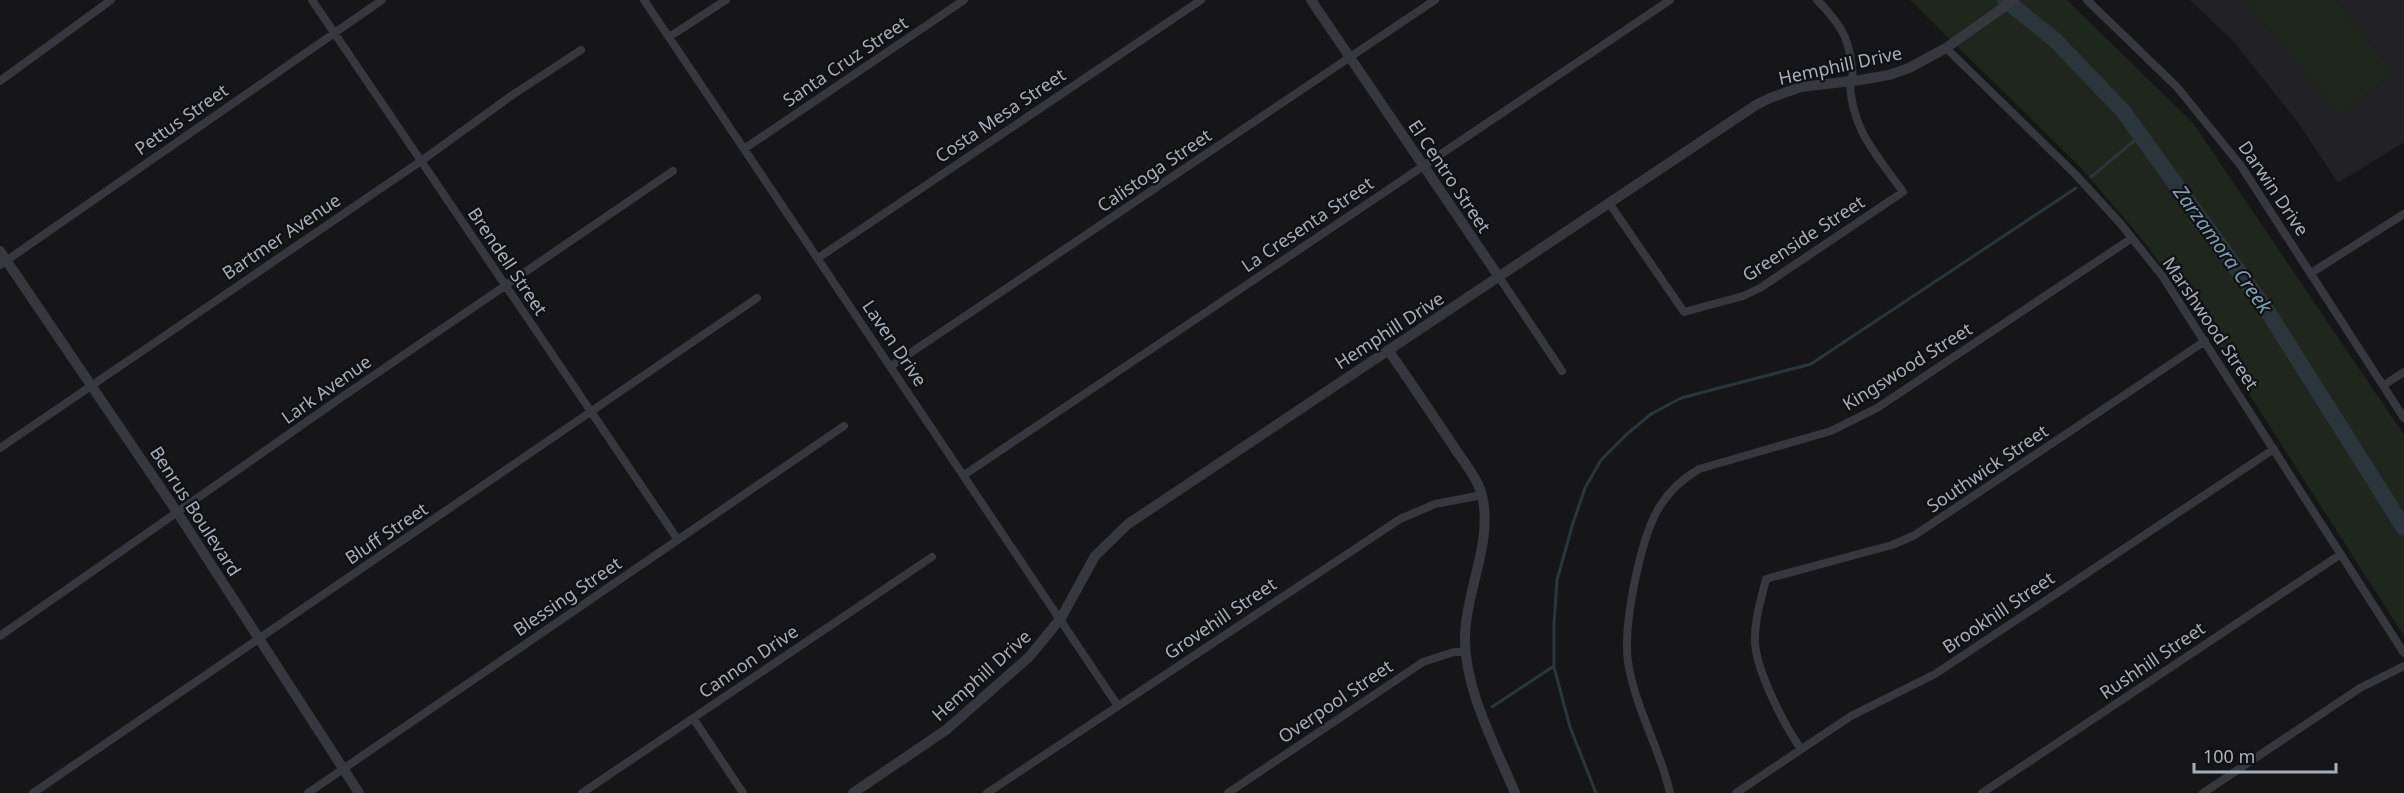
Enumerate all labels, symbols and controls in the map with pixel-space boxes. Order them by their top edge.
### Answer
street label: Santa Cruz Street [778,10,913,112]
street label: Hemphill Drive [1776,40,1904,90]
street label: Costa Mesa Street [930,62,1070,168]
street label: Pettus Street [130,78,233,160]
street label: El Centro Street [1403,115,1497,238]
street label: Calistoga Street [1092,123,1216,217]
street label: Darwin Drive [2233,136,2315,240]
street label: La Cresenta Street [1236,171,1378,277]
water label: Zarzamora Creek [2167,179,2279,319]
street label: Bartmer Avenue [217,187,345,285]
street label: Greenside Street [1737,189,1869,286]
street label: Brendell Street [463,202,553,320]
street label: Marshwood Street [2158,252,2265,395]
street label: Hemphill Drive [1330,286,1448,374]
street label: Laven Drive [857,295,933,391]
street label: Kingswood Street [1838,316,1977,416]
street label: Lark Avenue [276,349,376,429]
street label: Southwick Street [1922,418,2053,518]
street label: Benrus Boulevard [145,441,247,581]
street label: Bluff Street [340,496,432,569]
street label: Blessing Street [508,551,626,641]
street label: Brookhill Street [1937,565,2059,658]
street label: Grovehill Street [1159,571,1281,664]
street label: Rushhill Street [2095,616,2210,704]
street label: Cannon Drive [694,619,802,703]
street label: Hemphill Drive [926,624,1036,726]
street label: Overpool Street [1273,654,1397,748]
scale bar [2194,736,2336,774]
text: 100 m [2203,744,2255,768]

